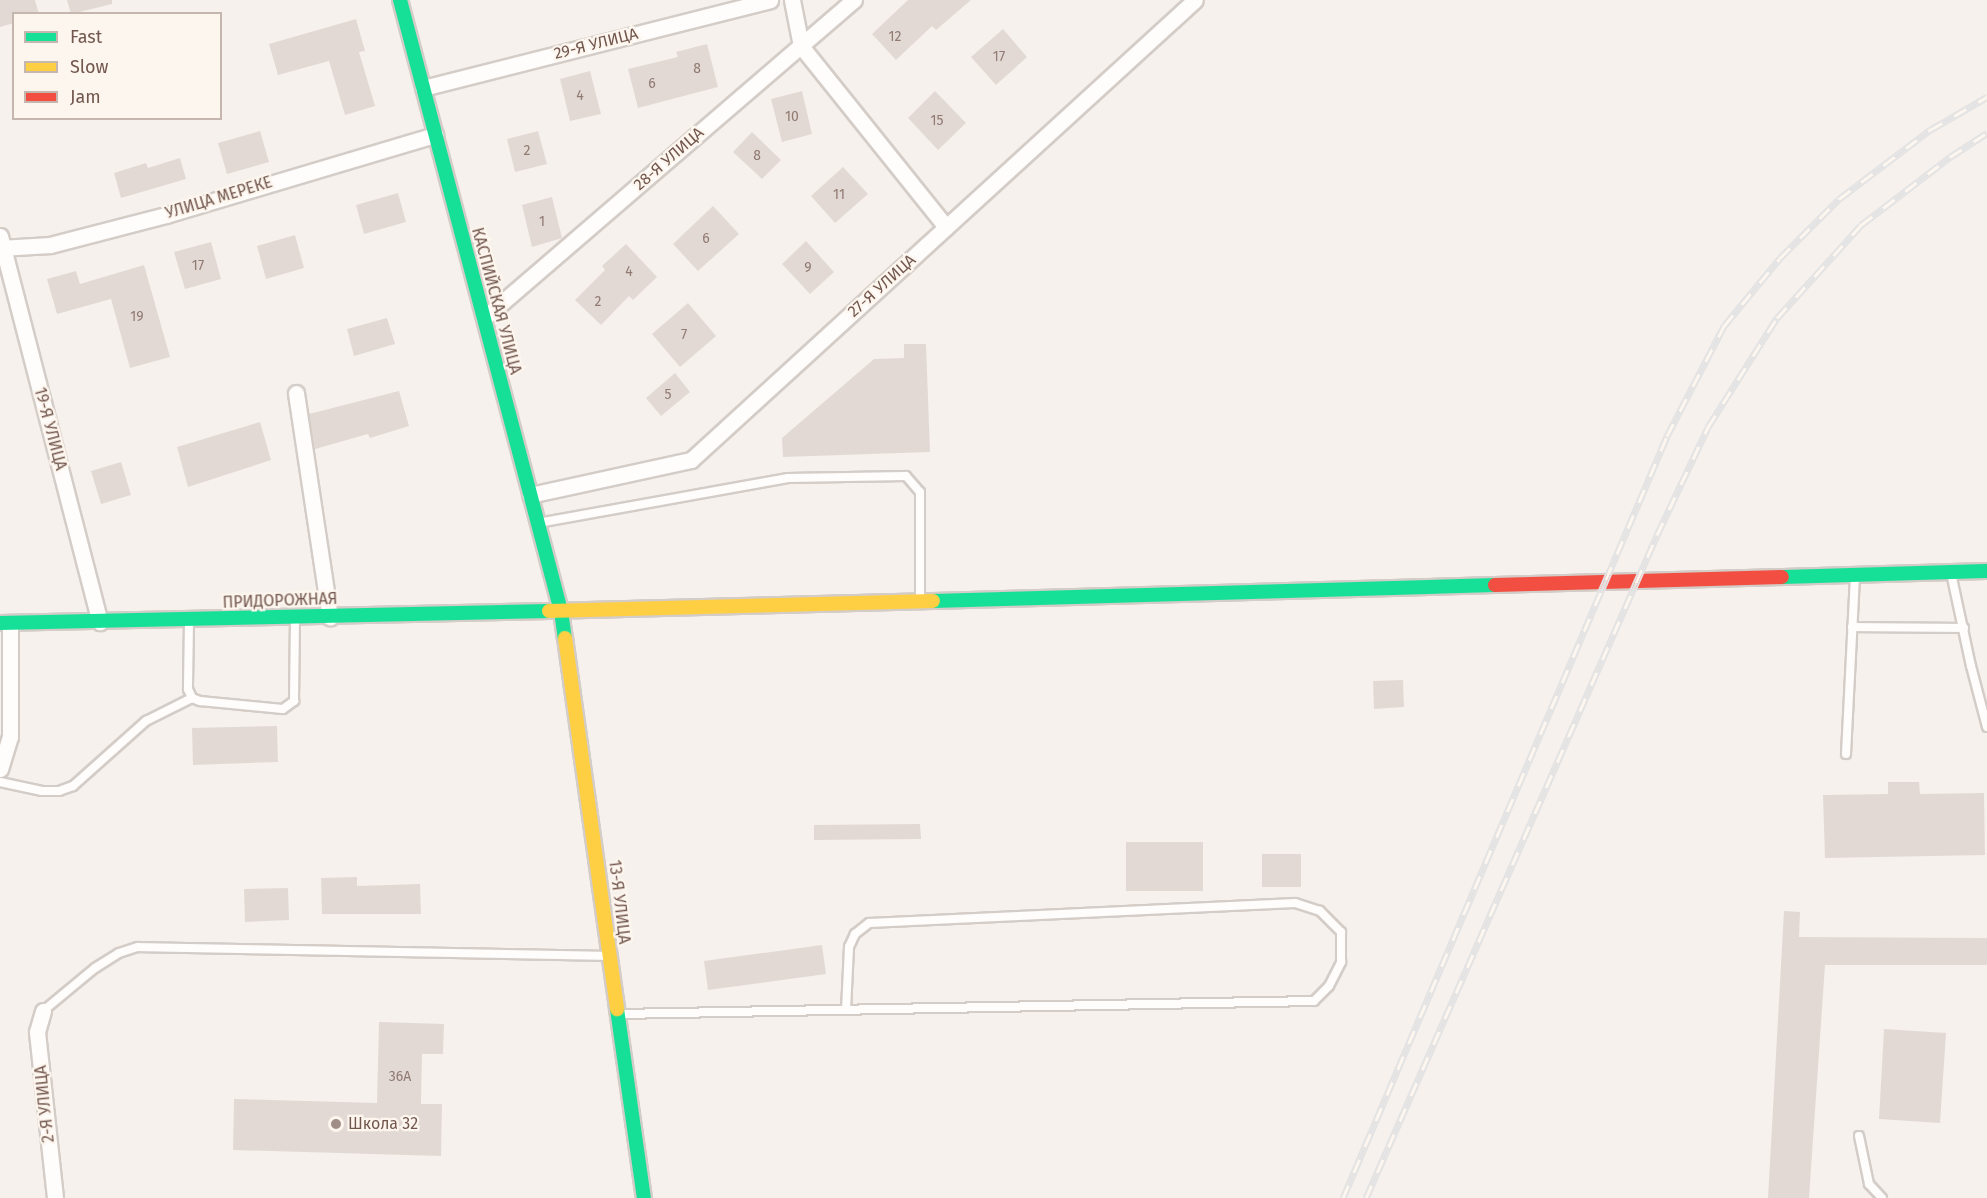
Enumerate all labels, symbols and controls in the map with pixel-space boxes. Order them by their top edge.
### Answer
legend [12,12,222,120]
street label: 29-Я УЛИЦА [552,24,640,64]
text: Fast [70,26,102,48]
house number: 12 [889,29,901,45]
house number: 17 [993,49,1005,65]
text: Slow [70,56,108,78]
house number: 8 [693,61,701,77]
house number: 6 [648,76,656,92]
text: Jam [70,86,101,108]
house number: 4 [576,88,584,104]
house number: 10 [785,109,799,125]
house number: 15 [930,113,944,129]
street label: 28-Я УЛИЦА [630,123,708,195]
house number: 2 [524,143,530,159]
house number: 8 [753,148,761,164]
street label: УЛИЦА МЕРЕКЕ [163,173,275,223]
house number: 11 [833,187,845,203]
house number: 1 [539,214,545,230]
street label: КАСПИЙСКАЯ УЛИЦА [467,226,525,376]
house number: 6 [702,231,710,247]
street label: 27-Я УЛИЦА [844,251,920,321]
house number: 17 [192,258,204,274]
house number: 9 [804,260,812,276]
house number: 4 [625,264,633,280]
house number: 2 [595,294,601,310]
house number: 19 [130,309,144,325]
house number: 7 [681,327,687,343]
street label: 19-Я УЛИЦА [30,385,70,473]
house number: 5 [664,387,672,403]
street label: ПРИДОРОЖНАЯ [222,589,338,613]
street label: 13-Я УЛИЦА [604,859,634,945]
street label: 2-Я УЛИЦА [31,1064,59,1144]
house number: 36А [389,1069,411,1085]
place label: Школа 32 [348,1114,418,1134]
marker: Школа 32 [329,1117,343,1131]

